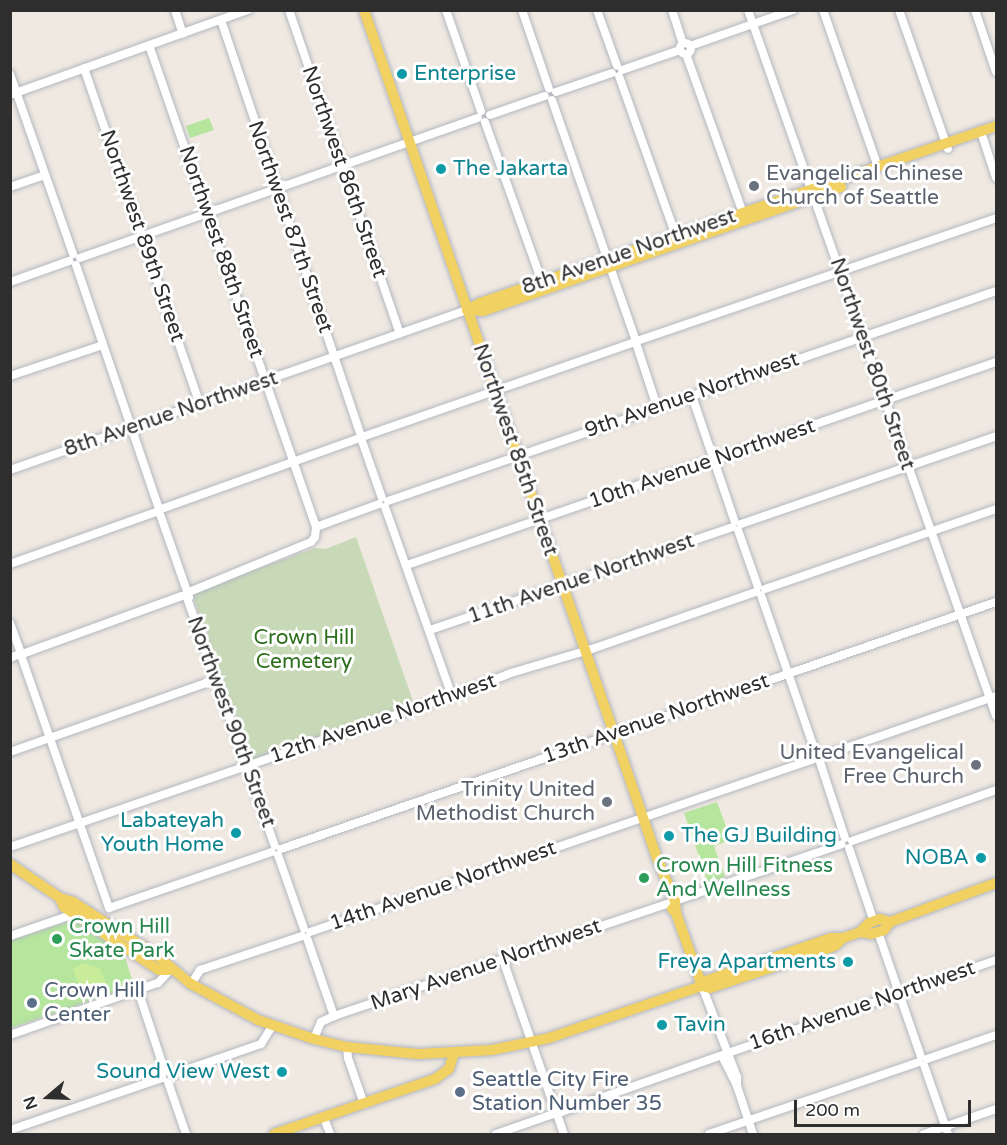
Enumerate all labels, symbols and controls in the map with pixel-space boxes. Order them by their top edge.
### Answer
place label: Enterprise [414,61,516,87]
street label: Northwest 86th Street [296,63,392,281]
marker: Enterprise [395,67,409,81]
street label: Northwest 87th Street [242,118,338,336]
street label: Northwest 89th Street [94,127,190,345]
street label: Northwest 88th Street [173,143,269,361]
place label: The Jakarta [453,156,568,182]
place label: Evangelical Chinese Church of Seattle [766,161,963,211]
marker: The Jakarta [434,162,448,176]
marker: Evangelical Chinese Church of Seattle [747,179,761,193]
street label: 8th Avenue Northwest [519,204,739,300]
street label: Northwest 80th Street [824,255,920,473]
street label: Northwest 85th Street [467,341,563,559]
street label: 9th Avenue Northwest [582,347,802,443]
street label: 8th Avenue Northwest [61,366,281,462]
street label: 10th Avenue Northwest [586,413,818,515]
street label: 11th Avenue Northwest [465,528,697,630]
street label: Northwest 90th Street [181,613,281,831]
park label: Crown Hill Cemetery [253,625,355,675]
street label: 12th Avenue Northwest [267,668,499,770]
street label: 13th Avenue Northwest [540,668,772,770]
place label: United Evangelical Free Church [779,740,964,790]
marker: United Evangelical Free Church [969,758,983,772]
place label: Trinity United Methodist Church [416,777,595,827]
marker: Trinity United Methodist Church [600,795,614,809]
place label: Labateyah Youth Home [101,808,224,858]
place label: The GJ Building [681,823,837,849]
marker: Labateyah Youth Home [229,826,243,840]
marker: The GJ Building [662,829,676,843]
street label: 14th Avenue Northwest [327,835,559,937]
place label: NOBA [905,845,969,871]
marker: NOBA [974,851,988,865]
place label: Crown Hill Fitness And Wellness [656,853,833,903]
marker: Crown Hill Fitness And Wellness [637,871,651,885]
place label: Crown Hill Skate Park [69,914,175,964]
street label: Mary Avenue Northwest [368,914,604,1016]
marker: Crown Hill Skate Park [50,932,64,946]
place label: Freya Apartments [657,949,836,975]
street label: 16th Avenue Northwest [746,955,978,1057]
marker: Freya Apartments [841,955,855,969]
place label: Crown Hill Center [44,978,145,1028]
marker: Crown Hill Center [25,996,39,1010]
place label: Tavin [674,1012,726,1038]
marker: Tavin [655,1018,669,1032]
place label: Sound View West [96,1059,270,1085]
marker: Sound View West [275,1065,289,1079]
north arrow [18,1067,78,1127]
place label: Seattle City Fire Station Number 35 [472,1067,662,1117]
marker: Seattle City Fire Station Number 35 [453,1085,467,1099]
scale bar [797,1088,974,1126]
text: N [19,1094,43,1112]
text: 200 m [805,1099,860,1121]

